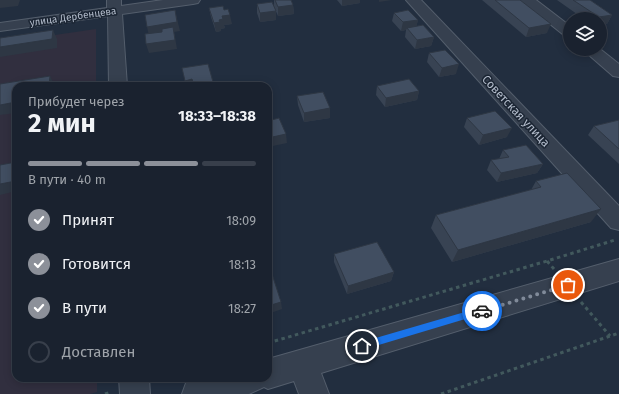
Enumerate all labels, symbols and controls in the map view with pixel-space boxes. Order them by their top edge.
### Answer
street label: улица Дербенцева [29,5,117,29]
map controls [563,12,607,56]
button: layers [563,12,607,56]
street label: Советская улица [479,72,553,150]
text: Прибудет через [28,94,125,109]
text: 18:33–18:38 [178,107,256,125]
text: 2 мин [28,108,96,139]
text: В пути · 40 m [28,172,106,187]
icon: check [28,209,50,231]
text: Принят [62,211,114,229]
text: 18:09 [226,213,256,228]
icon: check [28,253,50,275]
text: Готовится [62,255,131,273]
text: 18:13 [228,257,256,272]
pin [551,268,585,302]
icon: bag [557,274,579,296]
courier [462,291,502,331]
icon: check [28,297,50,319]
text: В пути [62,299,107,317]
icon: car [471,300,493,322]
text: 18:27 [228,301,256,316]
pin [345,329,379,363]
icon: home [351,335,373,357]
text: Доставлен [62,343,135,361]

